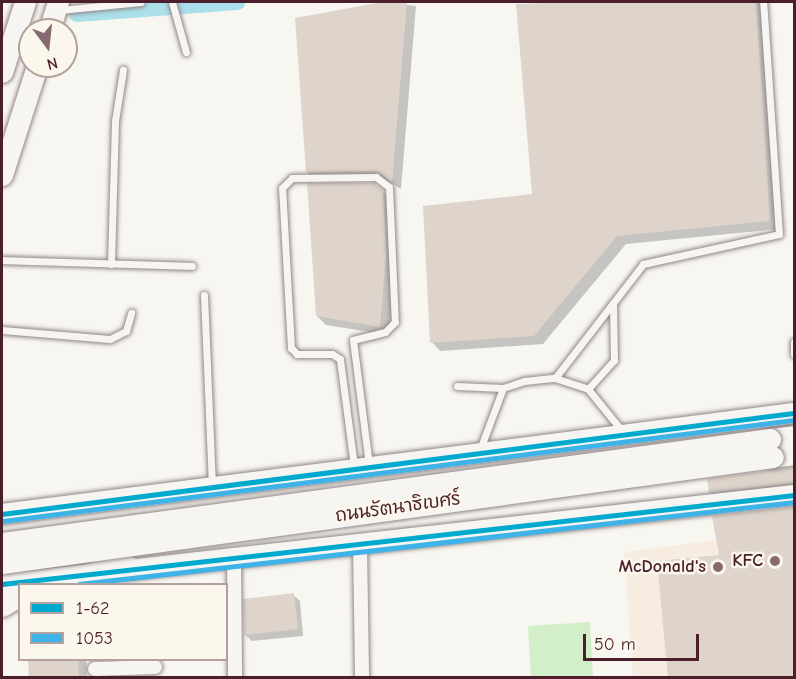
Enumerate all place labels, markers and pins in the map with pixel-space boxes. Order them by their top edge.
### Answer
place label: KFC [732,550,763,572]
marker: KFC [768,554,782,568]
place label: McDonald's [619,556,706,578]
marker: McDonald's [711,560,725,574]

